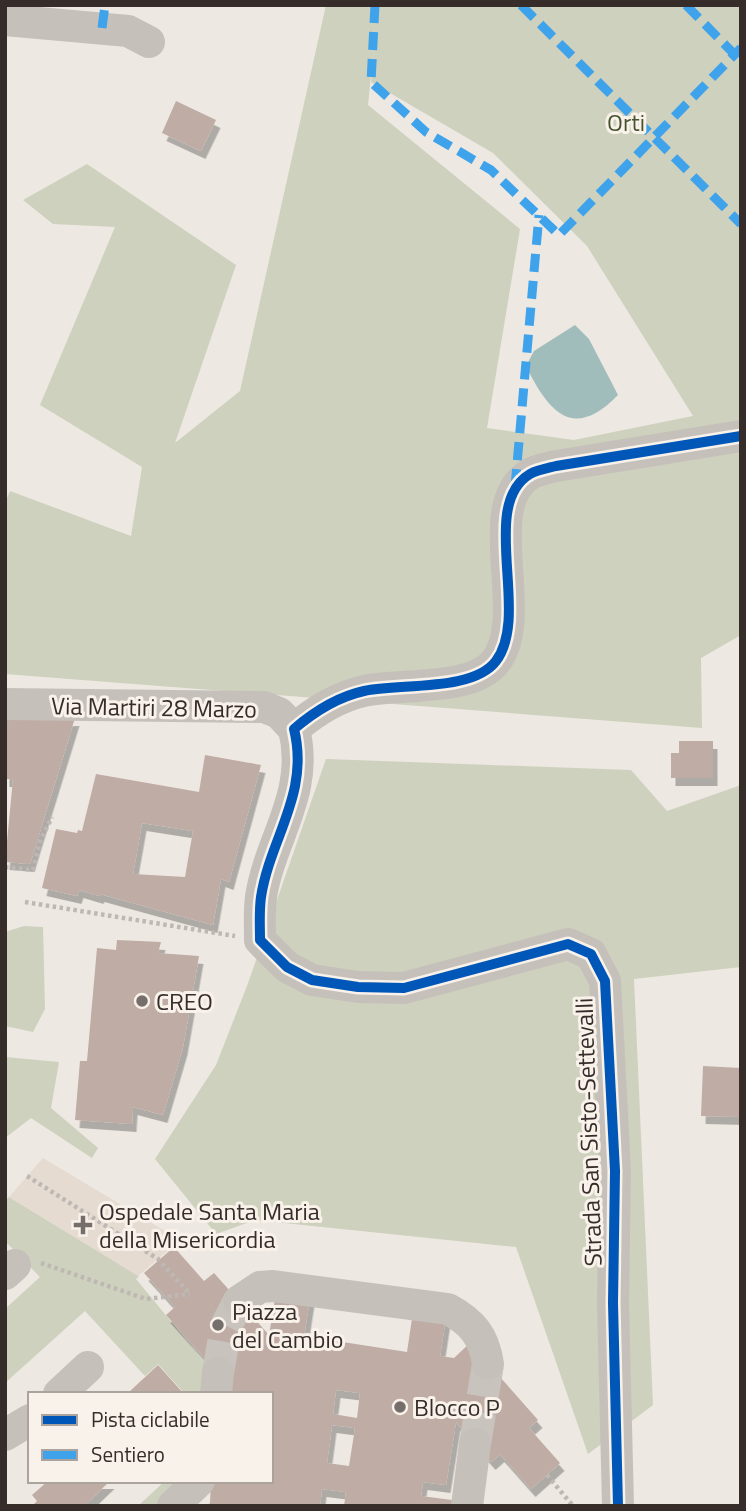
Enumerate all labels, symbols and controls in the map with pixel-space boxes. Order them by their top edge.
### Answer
park label: Orti [607,104,645,140]
street label: Via Martiri 28 Marzo [51,687,257,727]
place label: CREO [156,983,213,1019]
marker: CREO [134,993,150,1009]
street label: Strada San Sisto-Settevalli [565,997,611,1267]
place label: Ospedale Santa Maria della Misericordia [99,1193,320,1257]
marker: Ospedale Santa Maria della Misericordia [73,1215,93,1235]
place label: Piazza del Cambio [232,1293,343,1357]
marker: Piazza del Cambio [210,1317,226,1333]
place label: Blocco P [414,1389,500,1425]
legend [28,1392,273,1483]
marker: Blocco P [392,1399,408,1415]
text: Pista ciclabile [91,1403,210,1435]
text: Sentiero [91,1438,165,1470]

